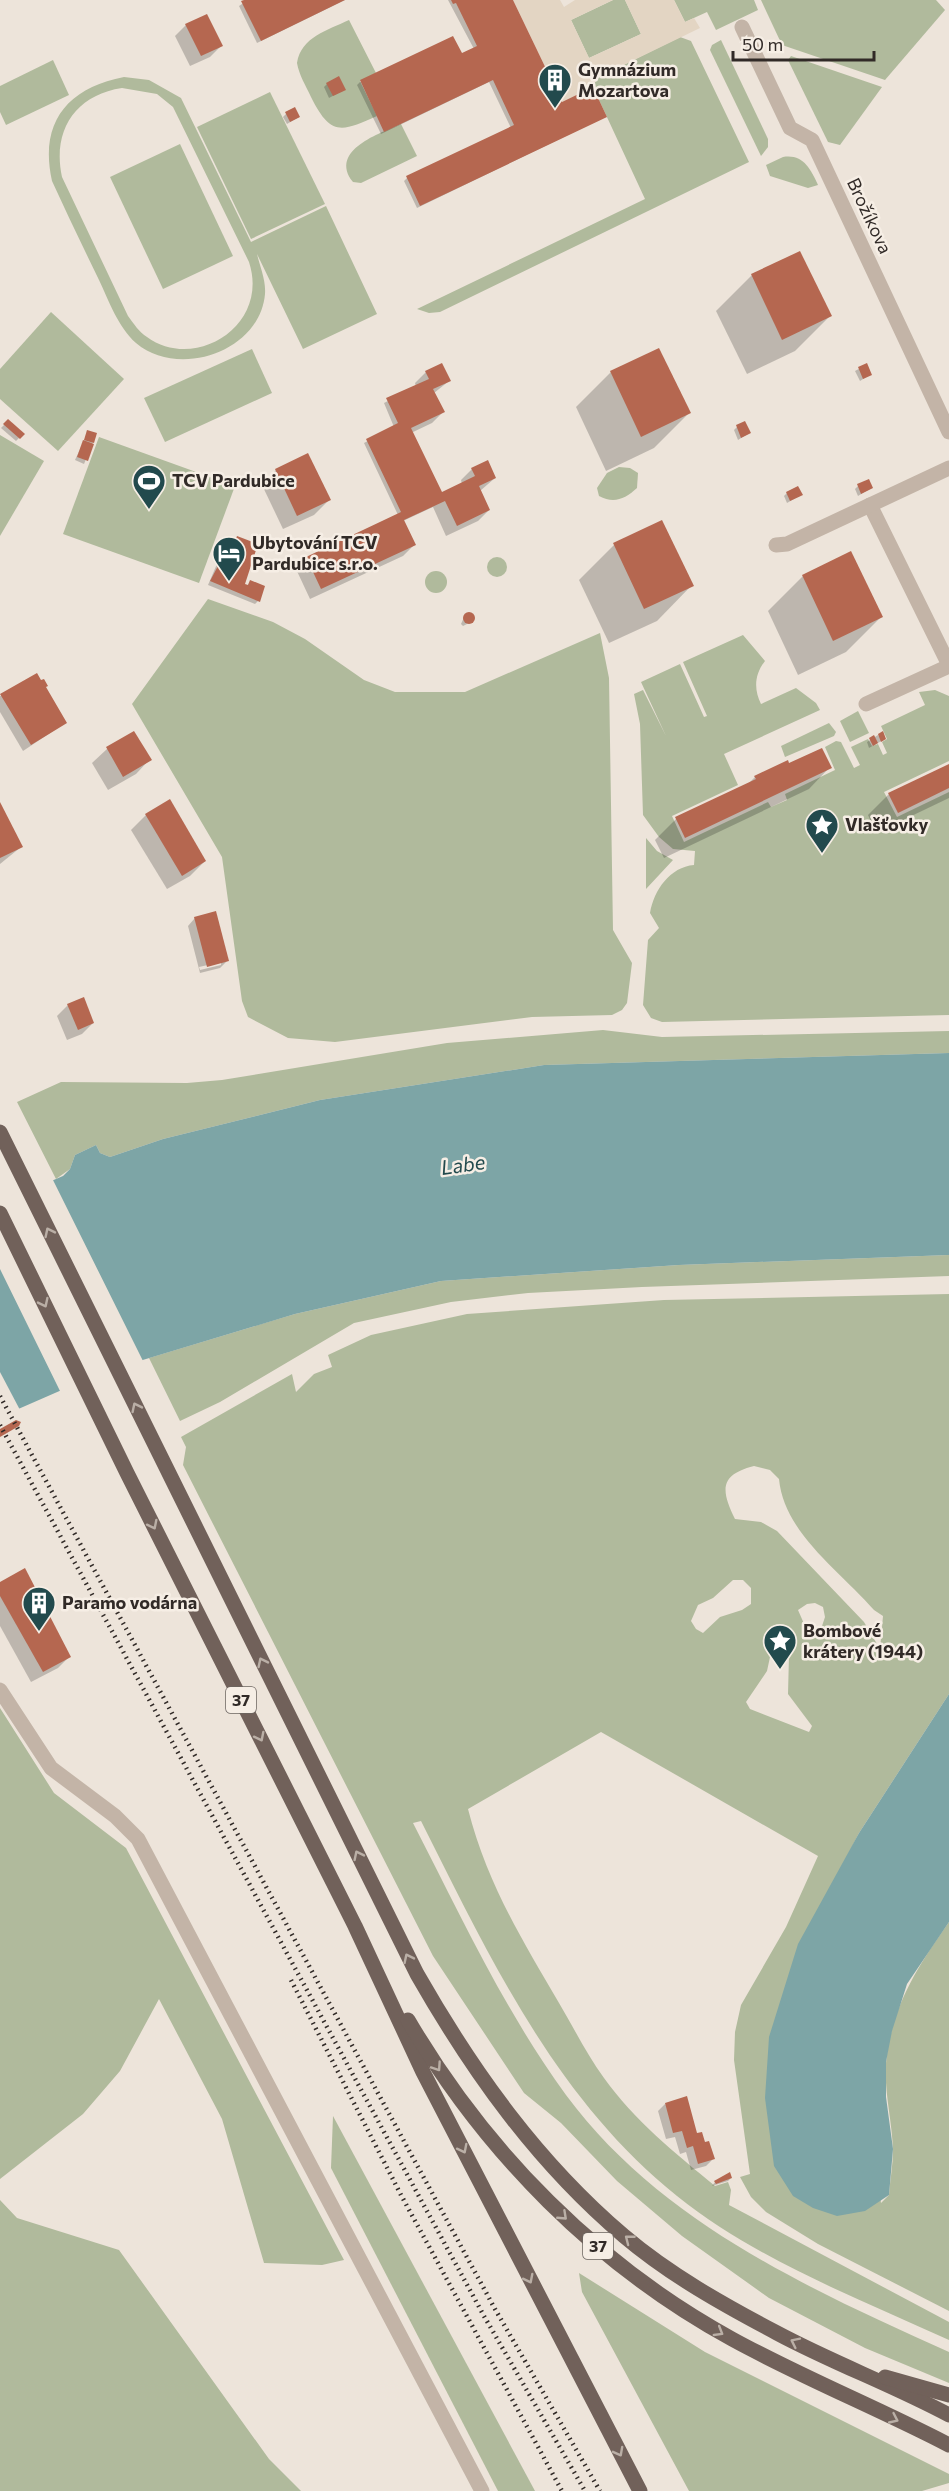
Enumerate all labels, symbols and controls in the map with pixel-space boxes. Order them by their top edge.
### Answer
scale bar [733,24,874,62]
text: 50 m [742,33,783,55]
place label: Gymnázium Mozartova [578,58,676,101]
building icon: Gymnázium Mozartova [537,62,573,109]
street label: Brožíkova [843,174,897,257]
sports icon: TCV Pardubice [131,463,167,510]
place label: TCV Pardubice [172,469,295,491]
place label: Ubytování TCV Pardubice s.r.o. [252,531,378,574]
hotel icon: Ubytování TCV Pardubice s.r.o. [211,535,247,582]
place icon: Vlašťovky [804,807,840,854]
place label: Vlašťovky [845,813,929,835]
water label: Labe [439,1149,487,1179]
one-way arrow [45,1227,57,1238]
one-way arrow [37,1297,48,1307]
one-way arrow [132,1402,143,1413]
one-way arrow [146,1519,158,1530]
building icon: Paramo vodárna [21,1585,57,1632]
place label: Paramo vodárna [62,1591,197,1613]
place label: Bombové krátery (1944) [803,1619,923,1662]
place icon: Bombové krátery (1944) [762,1623,798,1670]
one-way arrow [258,1657,269,1668]
road number: 37 [226,1687,256,1713]
one-way arrow [253,1731,264,1741]
one-way arrow [353,1851,365,1862]
one-way arrow [404,1953,416,1964]
one-way arrow [430,2061,442,2071]
one-way arrow [455,2142,467,2153]
one-way arrow [556,2209,567,2220]
road number: 37 [583,2233,613,2259]
one-way arrow [625,2236,636,2247]
one-way arrow [521,2272,533,2283]
one-way arrow [713,2324,723,2336]
one-way arrow [790,2337,801,2349]
one-way arrow [887,2411,898,2423]
one-way arrow [612,2445,623,2456]

